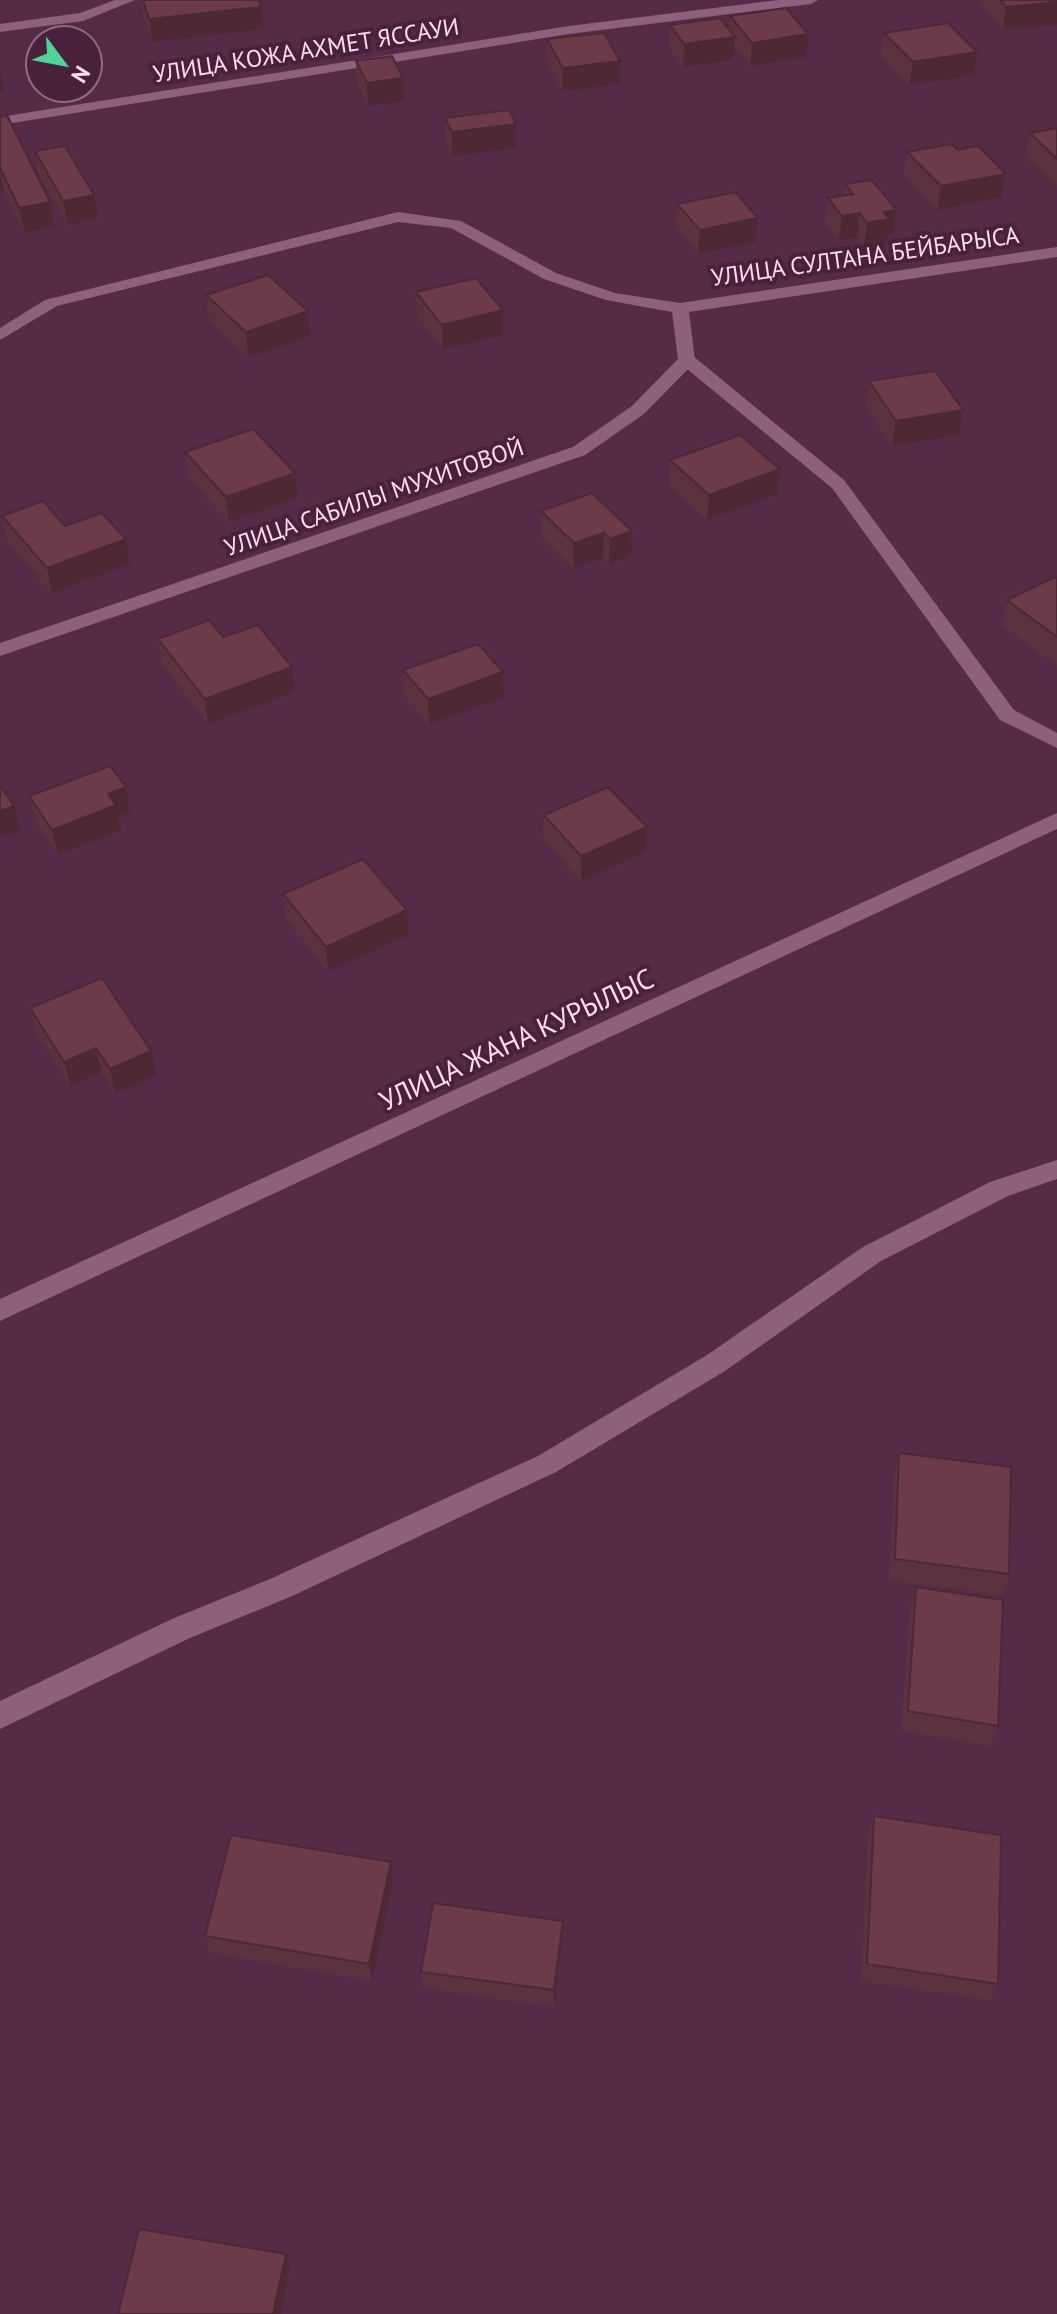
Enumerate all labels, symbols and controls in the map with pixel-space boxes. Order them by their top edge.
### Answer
street label: УЛИЦА КОЖА АХМЕТ ЯССАУИ [151,10,461,90]
north arrow [24,24,104,104]
text: N [65,61,97,88]
street label: УЛИЦА СУЛТАНА БЕЙБАРЫСА [709,219,1021,293]
street label: УЛИЦА САБИЛЫ МУХИТОВОЙ [220,431,528,563]
street label: УЛИЦА ЖАНА КУРЫЛЫС [373,959,659,1119]

